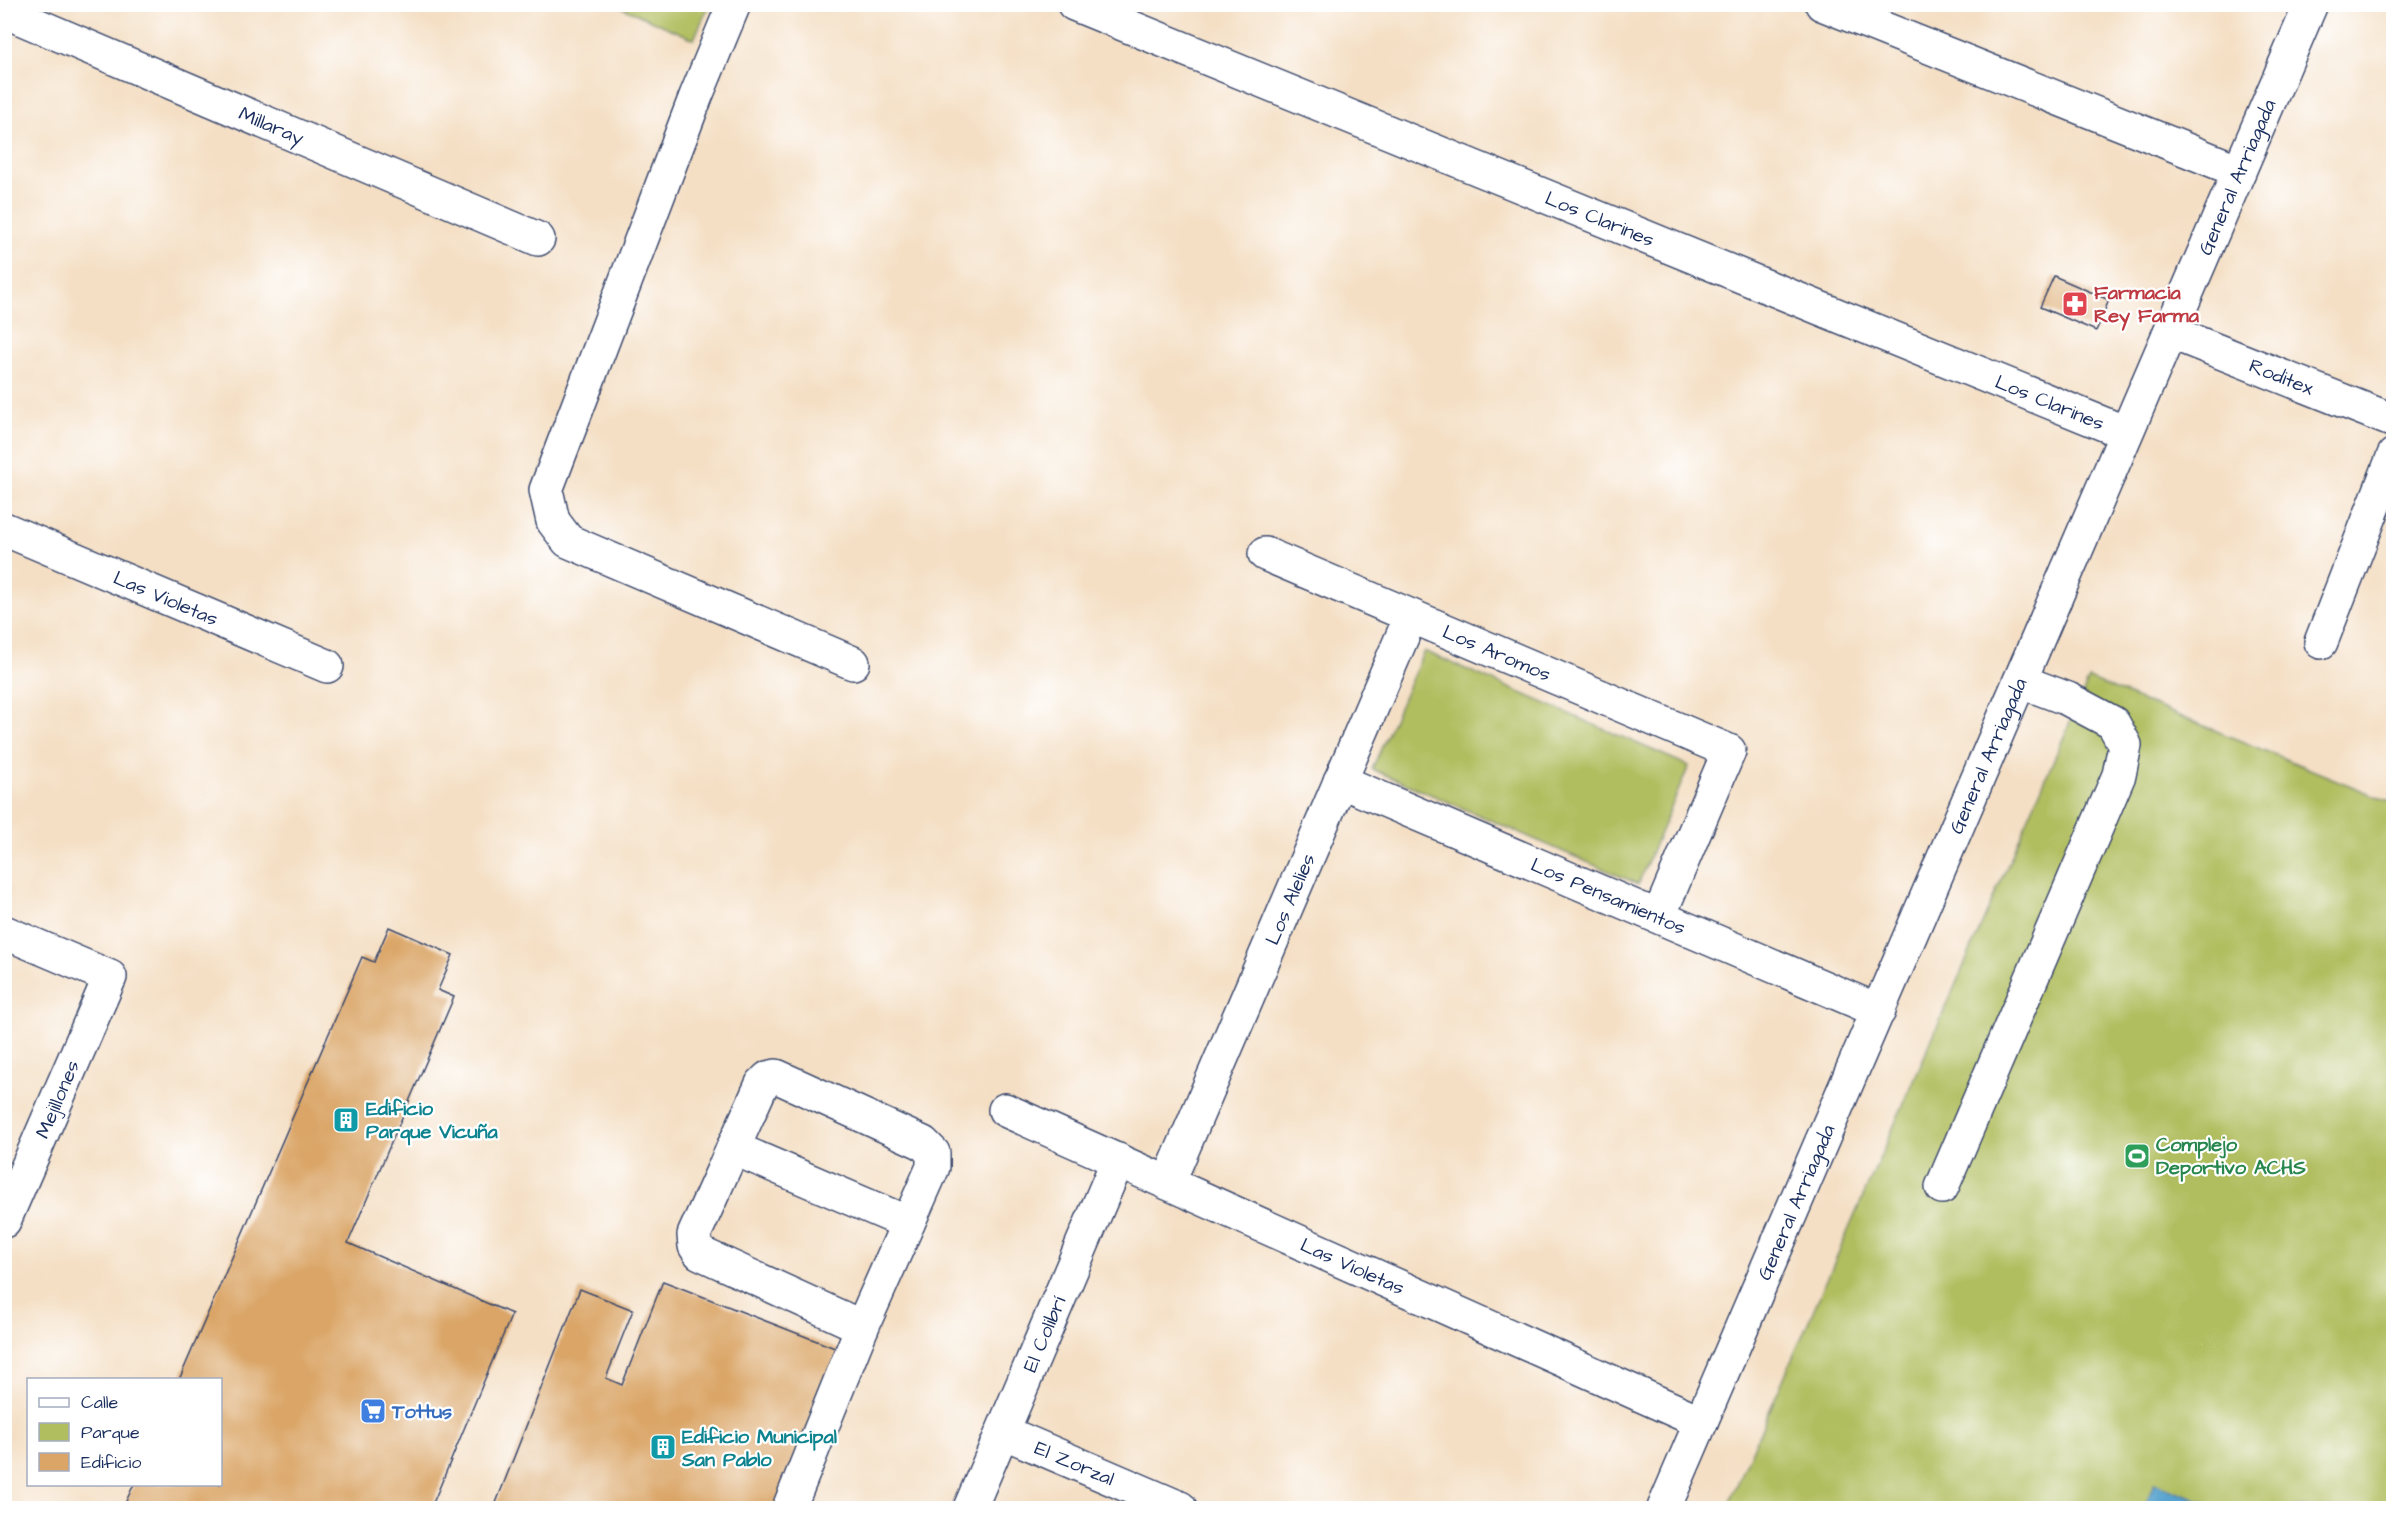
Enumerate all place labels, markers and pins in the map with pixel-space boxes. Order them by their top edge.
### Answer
place label: Farmacia Rey Farma [2094,279,2200,331]
pharmacy icon: Farmacia Rey Farma [2060,289,2090,319]
place label: Edificio Parque Vicuña [366,1095,499,1146]
building icon: Edificio Parque Vicuña [331,1105,361,1135]
place label: Complejo Deportivo ACHS [2156,1131,2306,1182]
sports icon: Complejo Deportivo ACHS [2122,1141,2152,1171]
supermarket icon: Tottus [358,1396,388,1426]
place label: Tottus [391,1398,452,1426]
place label: Edificio Municipal San Pablo [681,1423,837,1474]
building icon: Edificio Municipal San Pablo [648,1432,678,1462]

